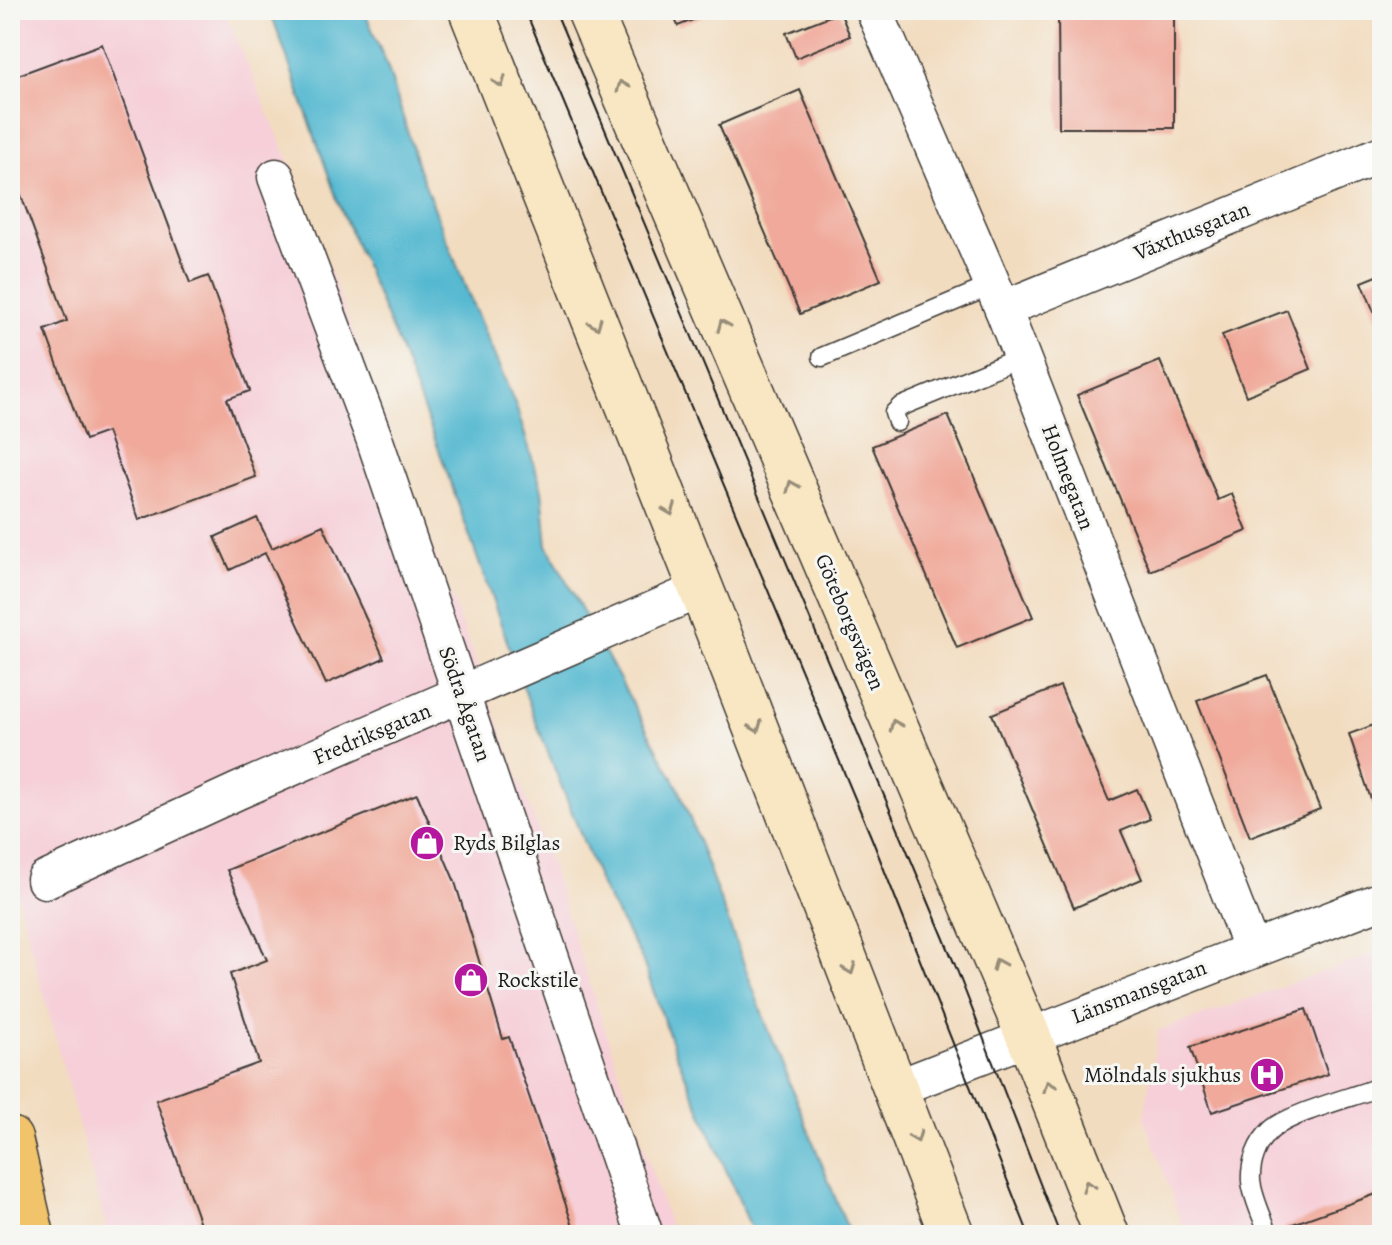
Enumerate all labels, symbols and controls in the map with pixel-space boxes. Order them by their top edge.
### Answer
one-way arrow [490,74,507,88]
one-way arrow [615,80,631,94]
street label: Växthusgatan [1129,194,1254,268]
one-way arrow [586,316,603,330]
one-way arrow [716,319,733,333]
street label: Holmegatan [1034,420,1102,534]
one-way arrow [785,480,801,494]
one-way arrow [660,502,677,516]
street label: Göteborgsvägen [808,549,892,695]
street label: Södra Ågatan [431,642,499,766]
street label: Fredriksgatan [308,696,436,772]
one-way arrow [746,719,763,733]
one-way arrow [888,719,904,733]
shop icon: Ryds Bilglas [408,824,446,862]
place label: Ryds Bilglas [453,828,560,858]
street label: Länsmansgatan [1067,952,1211,1032]
one-way arrow [991,957,1007,972]
shop icon: Rockstile [452,961,490,999]
one-way arrow [841,961,857,975]
place label: Rockstile [497,965,579,995]
hospital icon: Mölndals sjukhus [1248,1056,1286,1094]
place label: Mölndals sjukhus [1084,1060,1241,1090]
one-way arrow [1042,1080,1058,1094]
one-way arrow [906,1129,923,1143]
one-way arrow [1081,1180,1097,1194]

